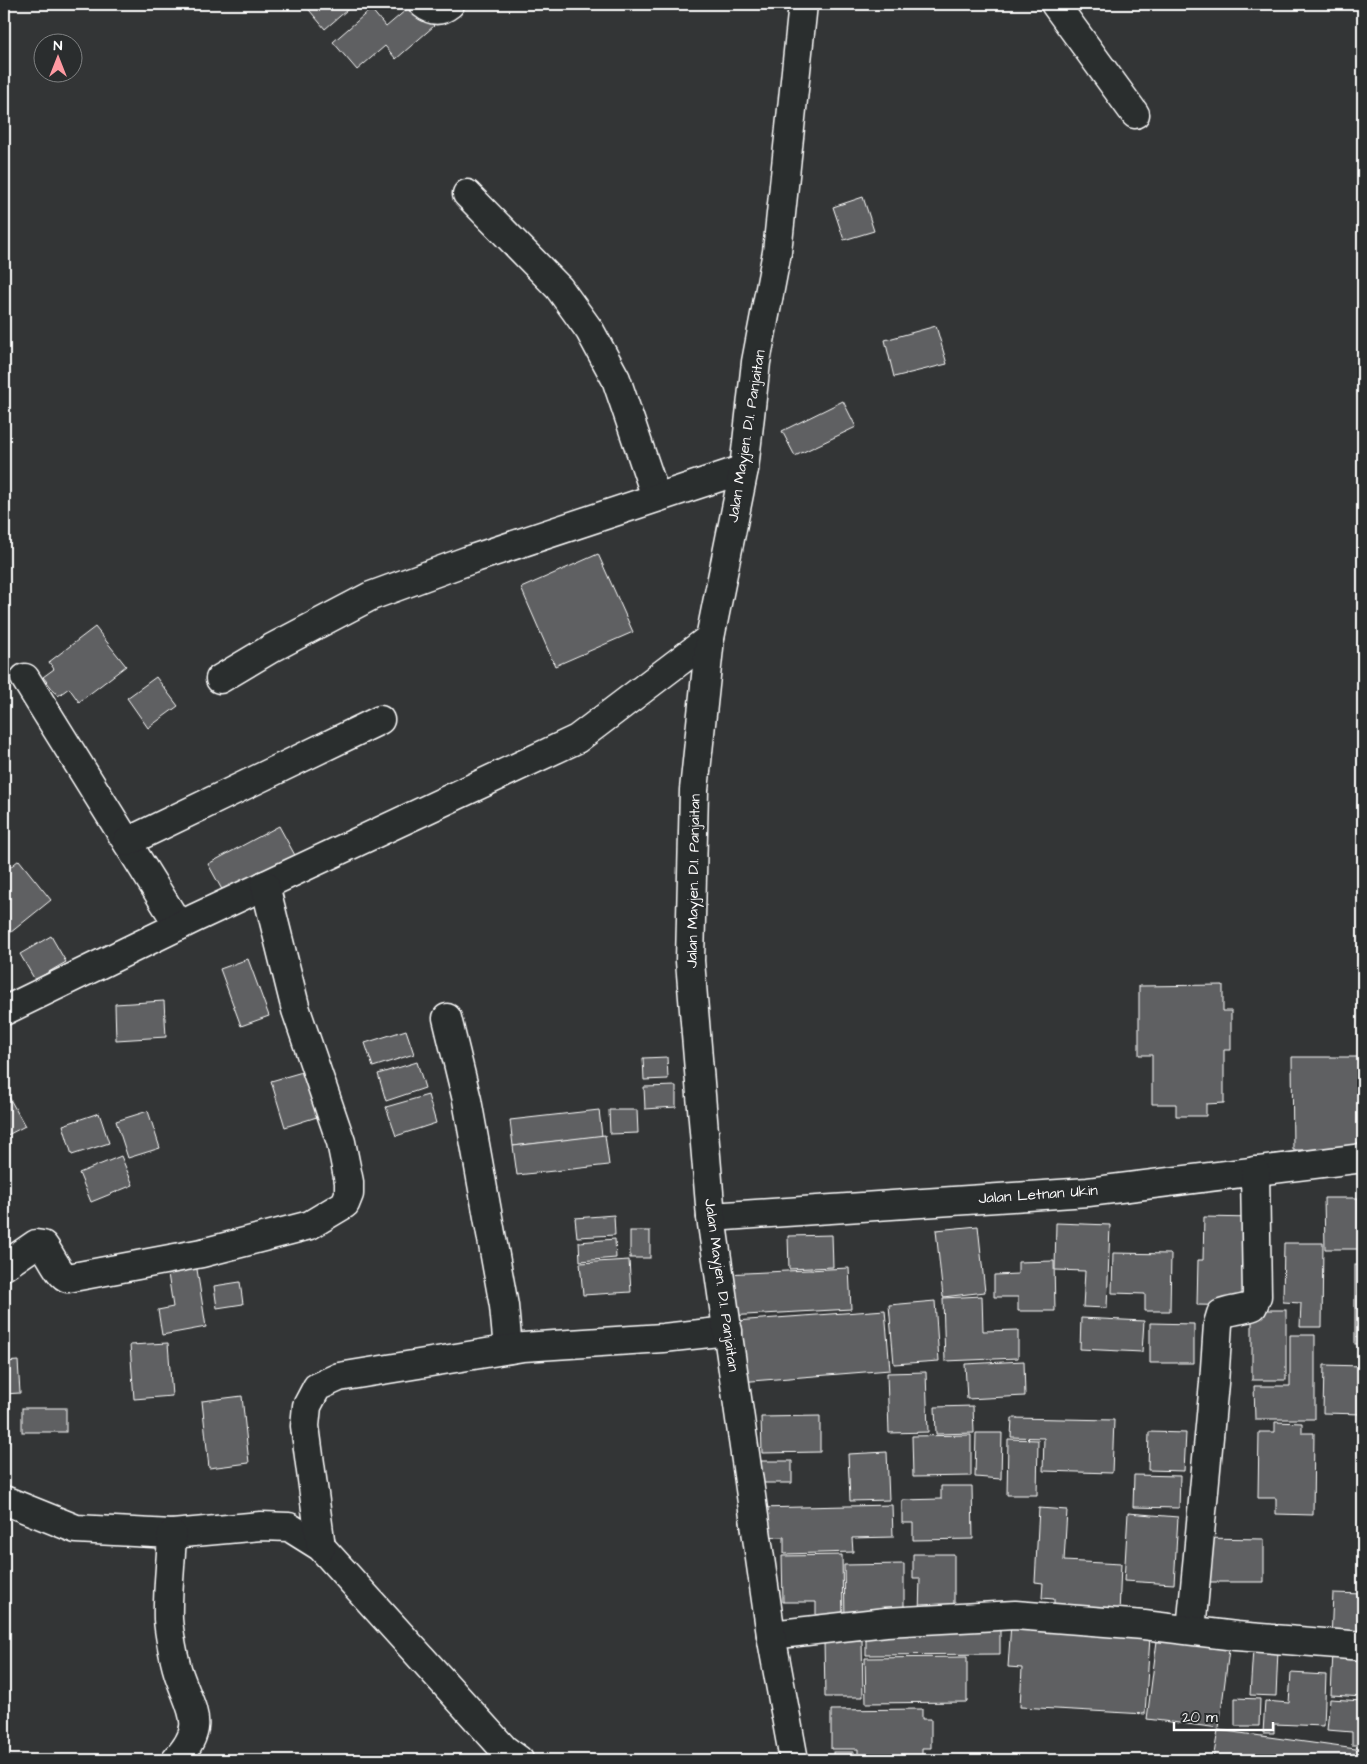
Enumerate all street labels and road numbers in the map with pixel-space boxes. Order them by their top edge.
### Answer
street label: Jalan Mayjen. D.I. Panjaitan [722,348,772,524]
street label: Jalan Mayjen. D.I. Panjaitan [681,793,707,968]
street label: Jalan Letnan Ukin [978,1180,1099,1209]
street label: Jalan Mayjen. D.I. Panjaitan [698,1197,744,1374]

